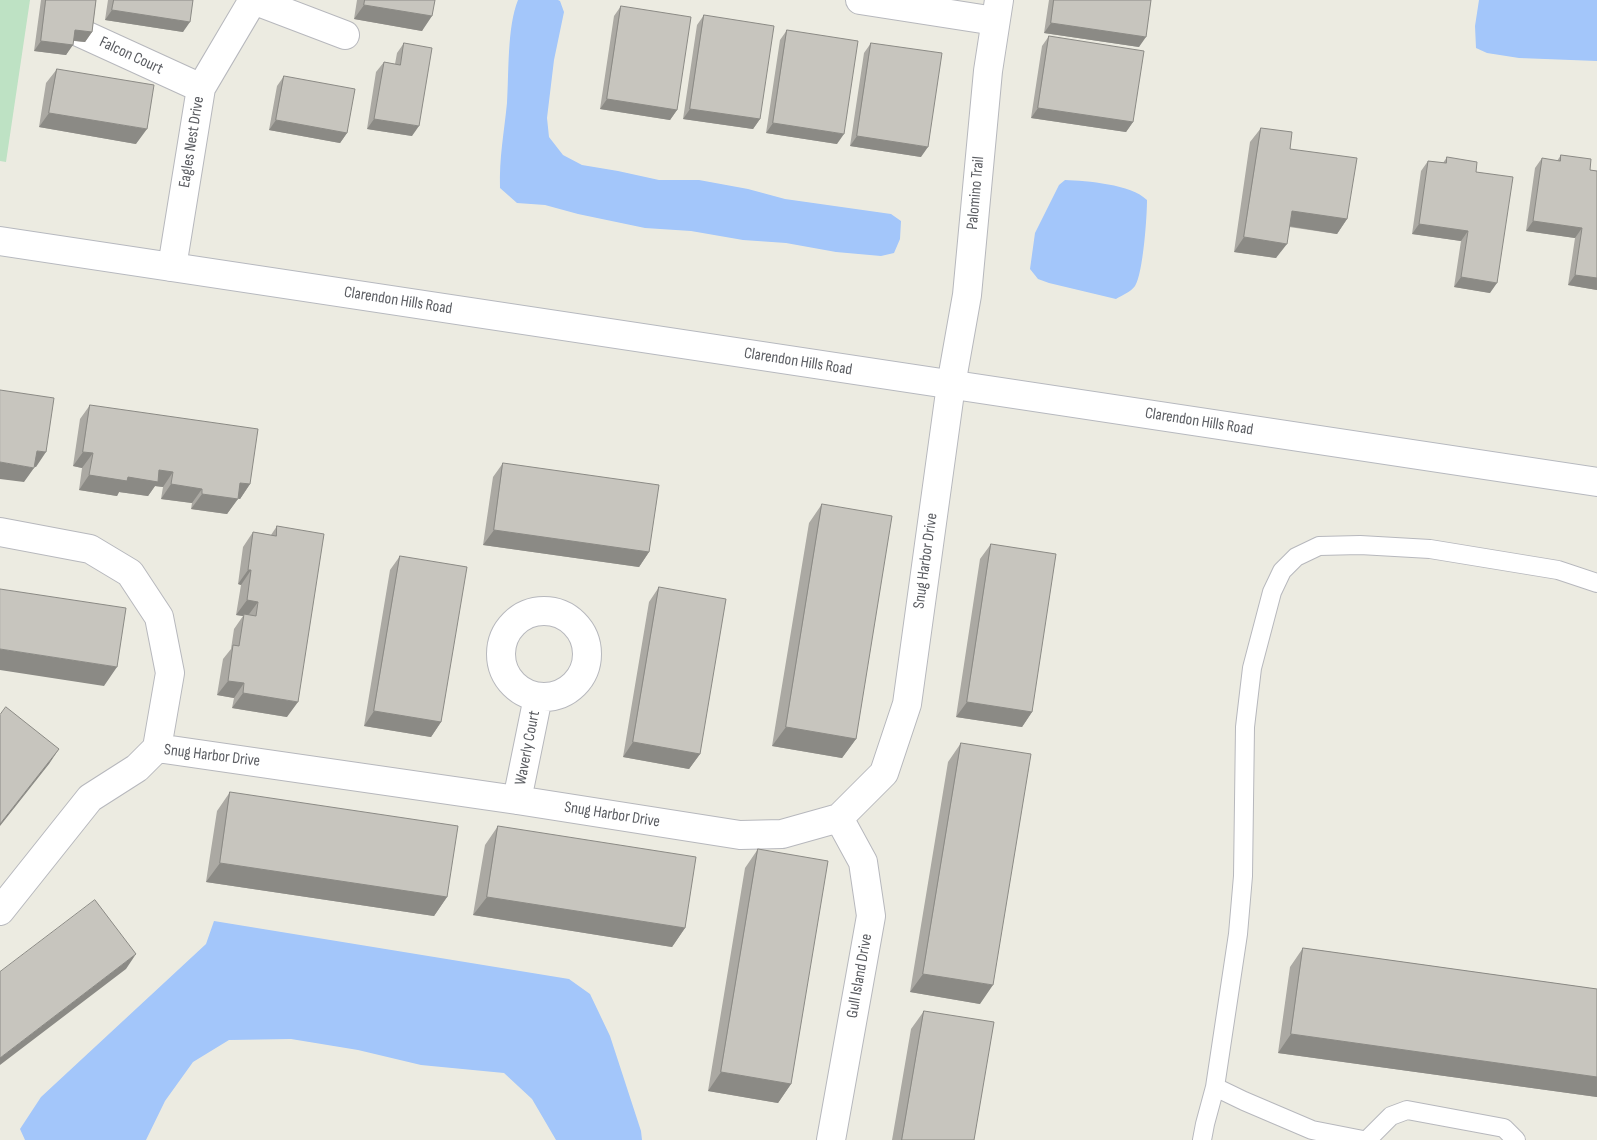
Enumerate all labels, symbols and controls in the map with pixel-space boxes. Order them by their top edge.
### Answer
street label: Falcon Court [96,33,166,79]
street label: Eagles Nest Drive [175,95,209,189]
street label: Palomino Trail [963,156,989,230]
street label: Clarendon Hills Road [343,283,453,319]
street label: Clarendon Hills Road [743,344,853,380]
street label: Clarendon Hills Road [1144,404,1254,440]
street label: Snug Harbor Drive [910,512,942,610]
street label: Waverly Court [511,709,545,787]
street label: Snug Harbor Drive [163,741,261,771]
street label: Snug Harbor Drive [563,798,661,832]
street label: Gull Island Drive [843,932,877,1020]

